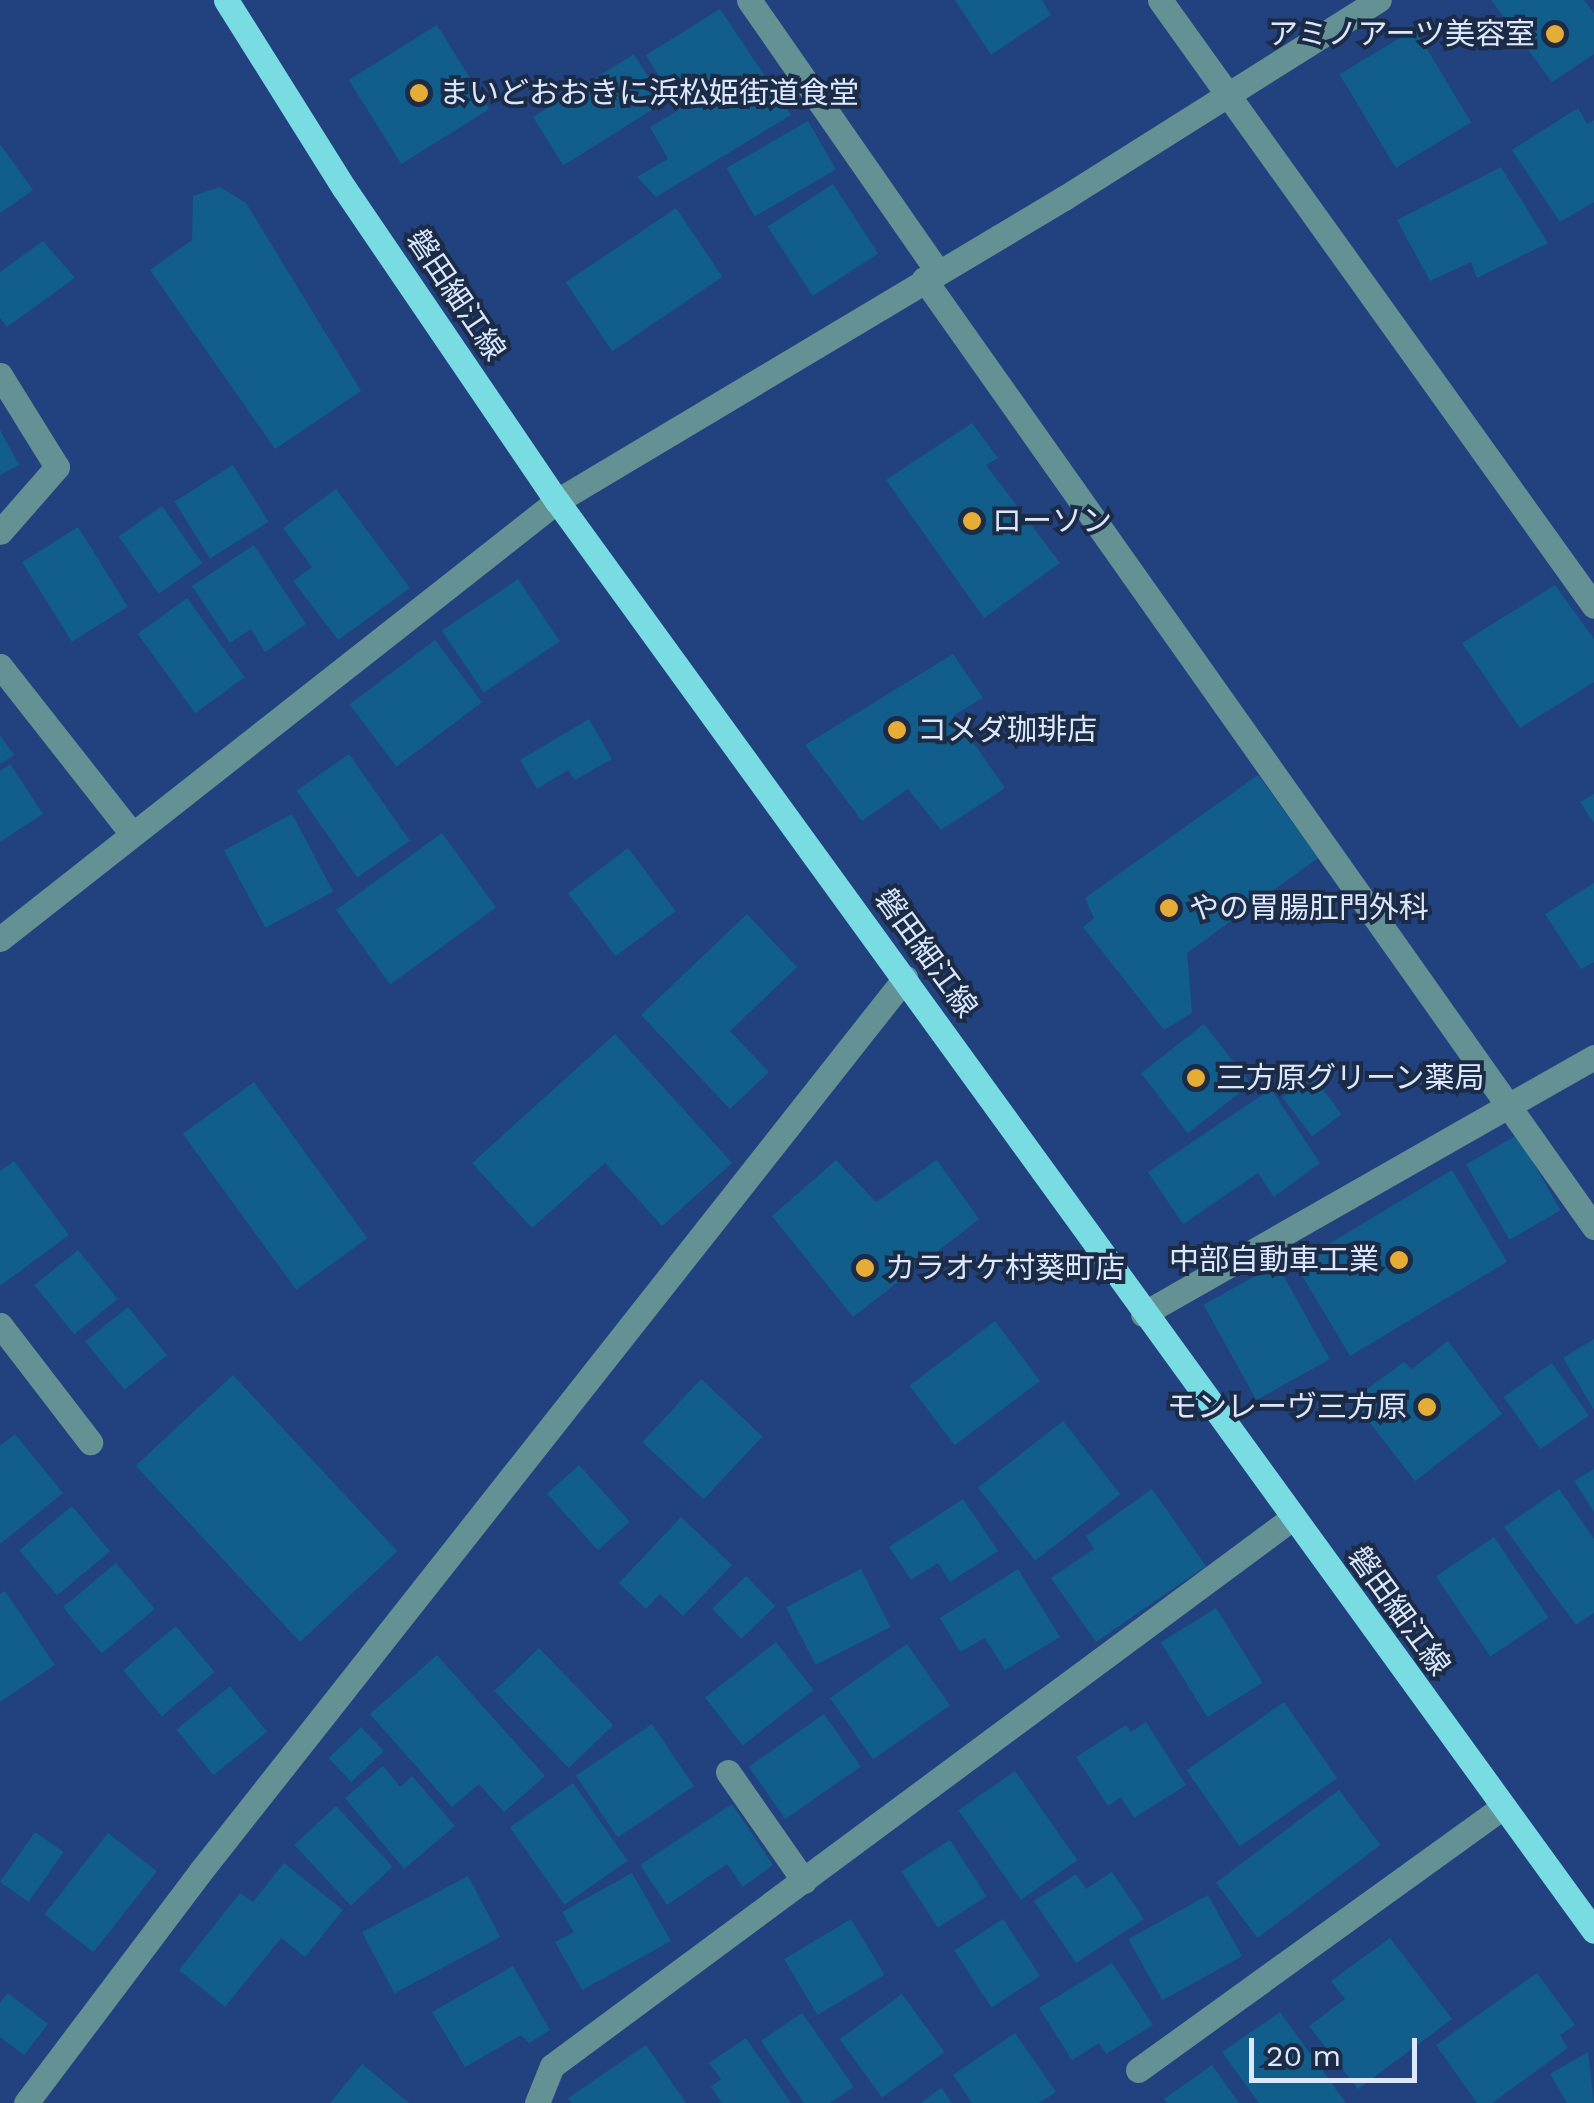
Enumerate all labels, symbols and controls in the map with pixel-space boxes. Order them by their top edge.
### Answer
place label: アミノアーツ美容室 [1267,16,1535,52]
marker: アミノアーツ美容室 [1544,23,1566,45]
place label: まいどおおきに浜松姫街道食堂 [439,75,859,111]
marker: まいどおおきに浜松姫街道食堂 [408,82,430,104]
street label: 磐田細江線 [399,223,513,367]
place label: ローソン [992,503,1112,539]
marker: ローソン [961,510,983,532]
place label: コメダ珈琲店 [917,712,1097,748]
marker: コメダ珈琲店 [886,719,908,741]
street label: 磐田細江線 [867,882,985,1024]
place label: やの胃腸肛門外科 [1189,890,1429,926]
marker: やの胃腸肛門外科 [1158,897,1180,919]
place label: 三方原グリーン薬局 [1216,1060,1486,1096]
marker: 三方原グリーン薬局 [1185,1067,1207,1089]
place label: 中部自動車工業 [1169,1242,1379,1278]
marker: 中部自動車工業 [1388,1249,1410,1271]
place label: カラオケ村葵町店 [885,1250,1125,1286]
marker: カラオケ村葵町店 [854,1257,876,1279]
place label: モンレーヴ三方原 [1167,1389,1407,1425]
marker: モンレーヴ三方原 [1416,1396,1438,1418]
street label: 磐田細江線 [1340,1540,1458,1682]
scale bar [1254,2018,1422,2080]
text: 20 m [1266,2038,1341,2073]

